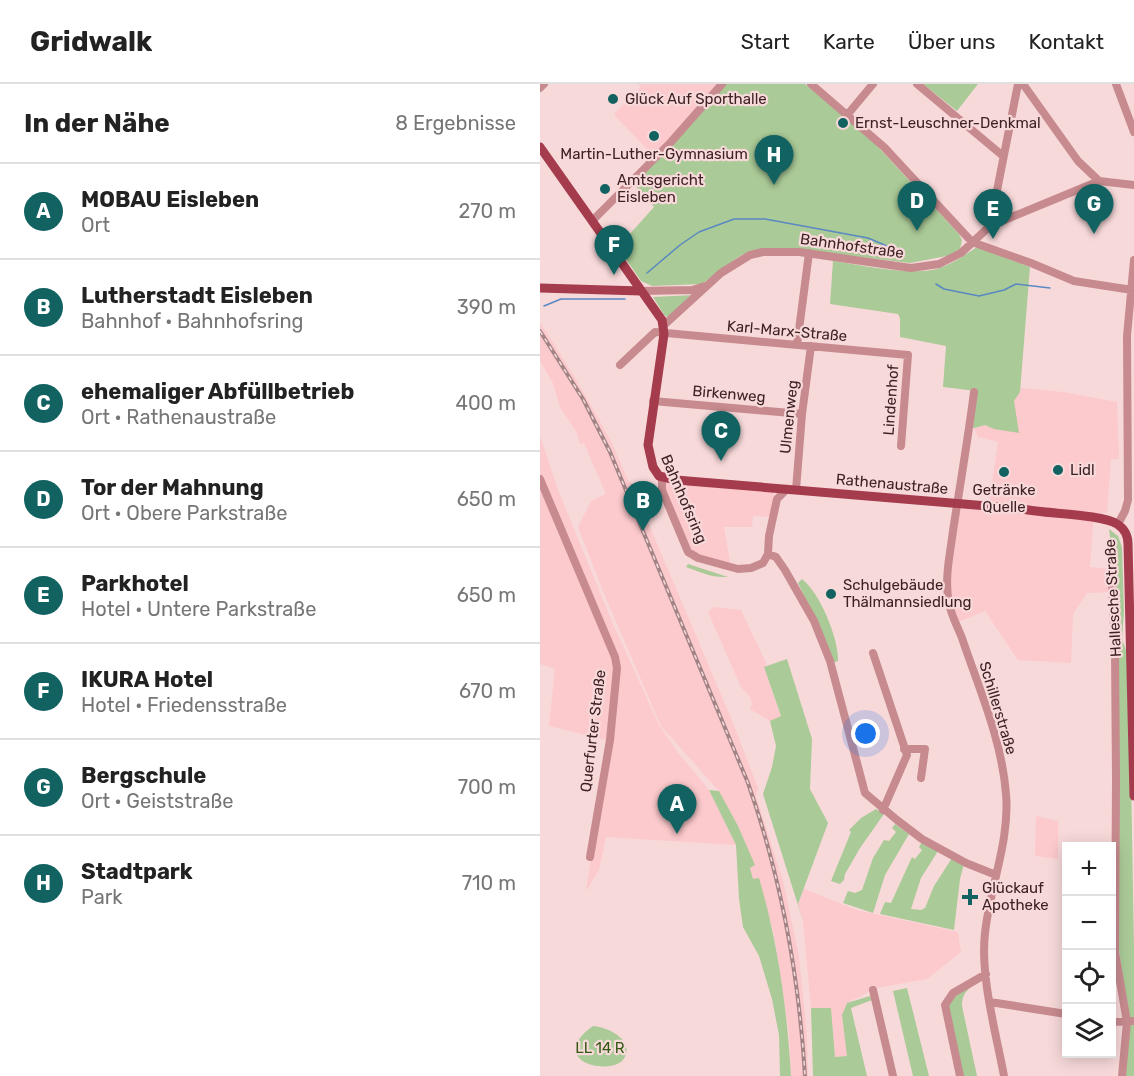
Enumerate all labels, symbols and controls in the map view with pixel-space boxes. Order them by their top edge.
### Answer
text: Gridwalk [30,25,152,58]
text: Start [741,29,790,54]
text: Karte [823,29,875,54]
text: Über uns [908,29,996,54]
text: Kontakt [1029,29,1104,54]
place label: Glück Auf Sporthalle [625,90,767,108]
marker: Glück Auf Sporthalle [606,92,620,106]
text: In der Nähe [24,108,170,139]
text: 8 Ergebnisse [395,111,516,135]
place label: Ernst-Leuschner-Denkmal [855,114,1041,132]
marker: Ernst-Leuschner-Denkmal [836,116,850,130]
marker: Martin-Luther-Gymnasium [647,129,661,143]
pin: H [754,135,794,185]
place label: Martin-Luther-Gymnasium [560,145,748,163]
place label: Amtsgericht Eisleben [617,171,704,206]
marker: Amtsgericht Eisleben [598,182,612,196]
pin: D [898,182,937,231]
pin: G [1074,184,1114,234]
text: MOBAU Eisleben [81,186,259,213]
pin: E [974,190,1012,239]
text: A [36,199,51,223]
text: 270 m [459,199,516,223]
text: Ort [81,213,110,237]
pin: F [594,226,634,275]
street label: Bahnhofstraße [799,230,905,262]
text: Lutherstadt Eisleben [81,282,313,309]
text: B [36,295,51,319]
text: 390 m [457,295,516,319]
text: Bahnhof · Bahnhofsring [81,309,304,333]
street label: Karl-Marx-Straße [726,317,848,345]
street label: Lindenhof [880,364,902,436]
text: ehemaliger Abfüllbetrieb [81,378,354,405]
street label: Ulmenweg [776,379,802,455]
street label: Birkenweg [692,382,766,406]
text: C [36,391,51,415]
text: 400 m [456,391,516,415]
text: Ort · Rathenaustraße [81,405,276,429]
pin: C [702,412,741,461]
street label: Bahnhofsring [657,452,711,546]
place label: Lidl [1070,461,1095,479]
marker: Lidl [1051,463,1065,477]
marker: Getränke Quelle [997,465,1011,479]
street label: Rathenaustraße [835,470,949,498]
text: Tor der Mahnung [81,474,264,501]
place label: Getränke Quelle [972,481,1036,516]
pin: B [624,482,662,531]
text: D [36,487,51,511]
text: 650 m [457,487,516,511]
text: Ort · Obere Parkstraße [81,501,287,525]
street label: Hallesche Straße [1101,539,1125,657]
text: Parkhotel [81,570,189,597]
place label: Schulgebäude Thälmannsiedlung [843,576,972,611]
text: E [37,583,50,607]
text: 650 m [457,583,516,607]
marker: Schulgebäude Thälmannsiedlung [824,587,838,601]
text: Hotel · Untere Parkstraße [81,597,316,621]
street label: Schillerstraße [975,659,1021,757]
text: IKURA Hotel [81,666,213,693]
street label: Querfurter Straße [577,669,609,793]
text: F [37,679,50,703]
text: 670 m [459,679,516,703]
text: Hotel · Friedensstraße [81,693,287,717]
your location [851,719,880,748]
text: Bergschule [81,762,206,789]
text: G [36,775,51,799]
text: 700 m [458,775,516,799]
pin: A [658,784,696,834]
text: Ort · Geiststraße [81,789,234,813]
map controls [1062,842,1116,1058]
button: + [1062,842,1116,896]
text: Stadtpark [81,858,193,885]
text: H [36,871,51,895]
text: 710 m [462,871,516,895]
place label: Glückauf Apotheke [982,879,1049,914]
text: Park [81,885,123,909]
marker: Glückauf Apotheke [963,890,977,904]
button: − [1062,896,1116,950]
button: locate [1062,950,1116,1004]
button: layers [1062,1004,1116,1058]
park label: LL 14 R [575,1039,625,1057]

